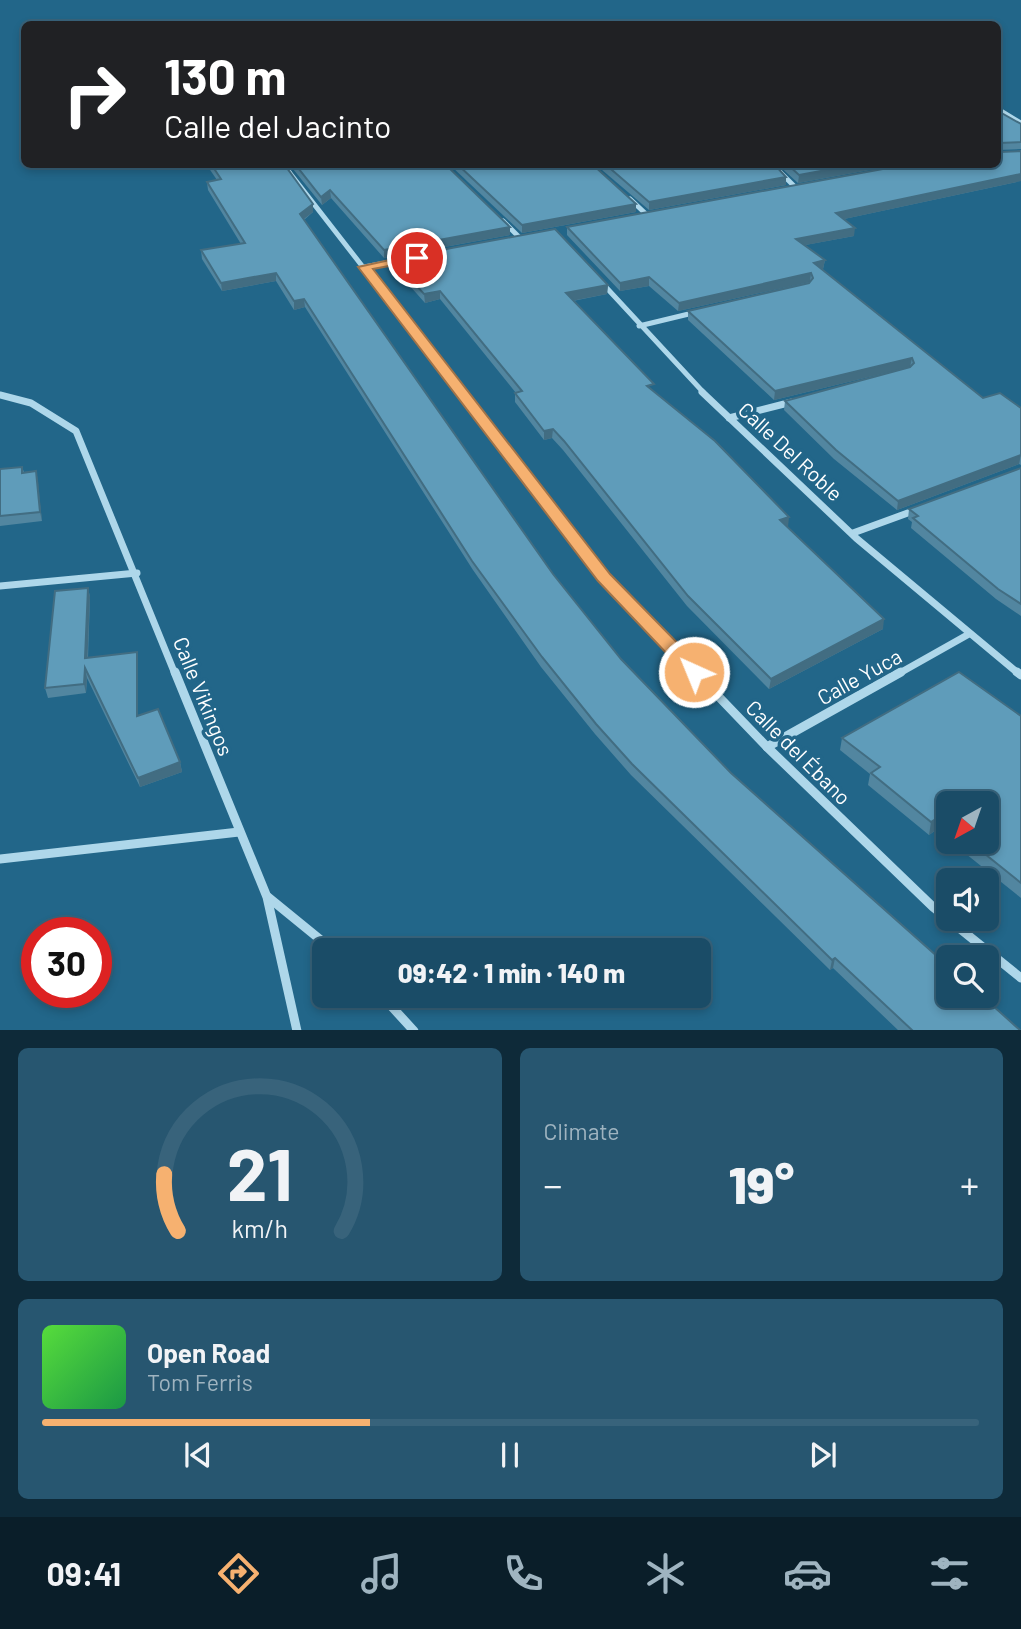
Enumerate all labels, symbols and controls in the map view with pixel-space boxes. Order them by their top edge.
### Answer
text: 130 m [164,46,286,105]
icon: right [49,49,140,140]
text: Calle del Jacinto [164,106,392,144]
pin [387,228,447,288]
icon: arrive [398,239,436,277]
street label: Calle Del Roble [734,396,848,506]
street label: Calle Vikingos [169,633,239,759]
position arrow [657,635,731,709]
street label: Calle Yuca [812,643,906,709]
street label: Calle del Ébano [742,695,856,809]
north arrow [936,791,999,854]
map controls [936,791,999,1008]
button: sound [936,868,999,931]
speed limit sign: 30 [21,917,112,1008]
button: search [936,945,999,1008]
text: 09:42 · 1 min · 140 m [398,957,625,988]
text: Climate [544,1117,620,1145]
text: 21 [227,1128,293,1216]
text: 19° [728,1152,794,1214]
text: − [544,1161,563,1207]
text: + [960,1161,979,1207]
text: km/h [231,1212,288,1242]
text: Open Road [147,1337,270,1368]
text: Tom Ferris [147,1368,253,1396]
icon: previous [179,1436,217,1474]
icon: pause [491,1436,529,1474]
icon: next [804,1436,842,1474]
icon: directions [214,1549,263,1598]
icon: music [357,1549,406,1598]
icon: phone [499,1549,548,1598]
icon: climate [641,1549,690,1598]
icon: car [783,1549,832,1598]
icon: filters [925,1549,974,1598]
text: 09:41 [47,1554,121,1592]

